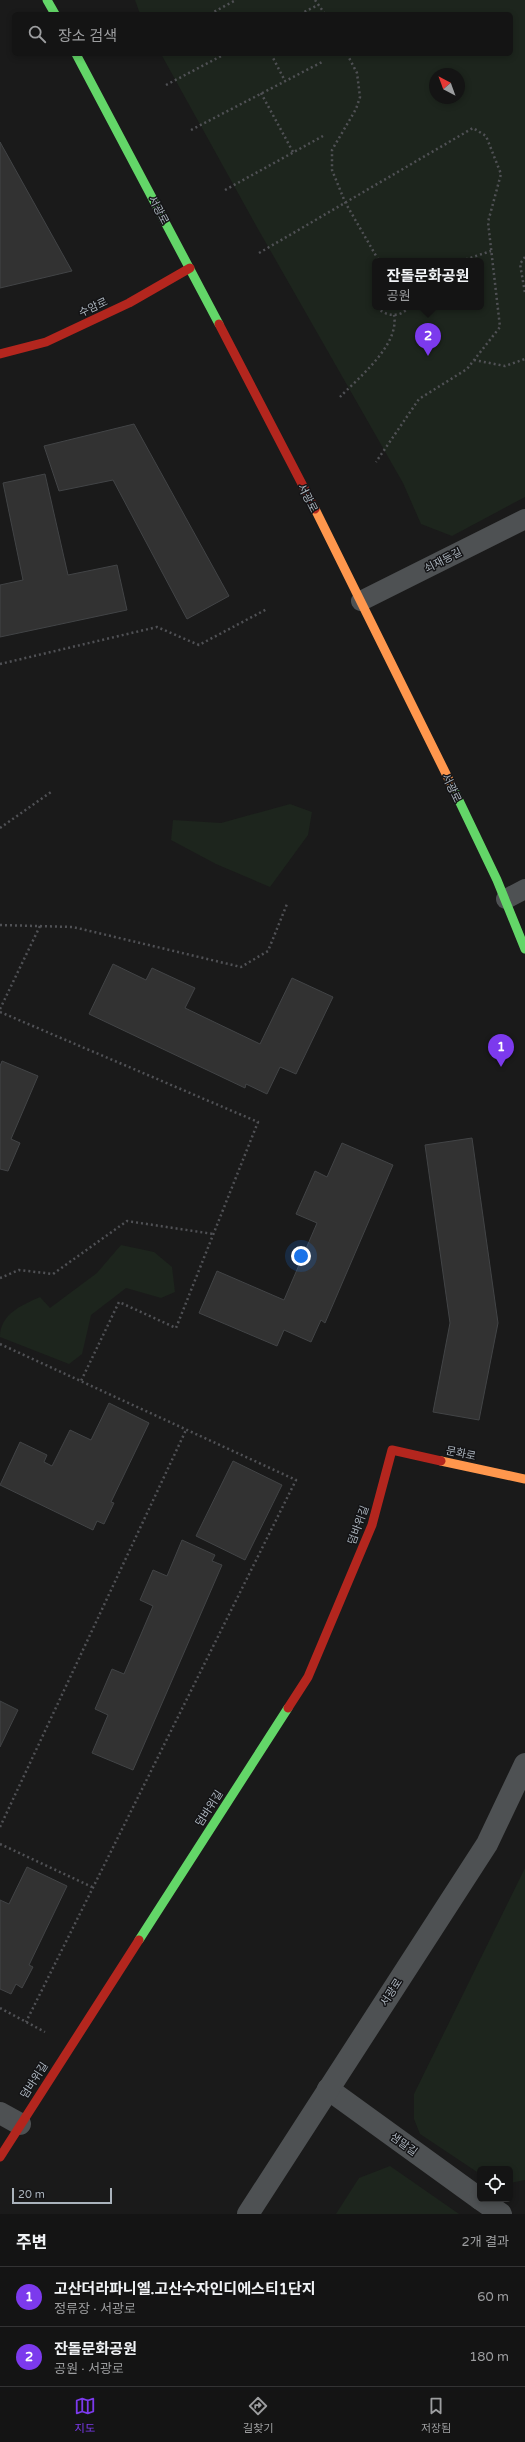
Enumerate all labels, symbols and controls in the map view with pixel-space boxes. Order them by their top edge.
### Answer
search box [12,12,513,56]
icon: search [26,23,48,45]
text: 장소 검색 [58,27,117,45]
north arrow [429,68,465,104]
street label: 서광로 [146,194,171,227]
popup [372,258,484,310]
text: 잔돌문화공원 [387,267,469,285]
text: 공원 [387,288,411,304]
street label: 수암로 [77,295,110,320]
pin: 2 [415,323,441,356]
street label: 서광로 [295,482,320,515]
street label: 쇠재등길 [422,545,464,575]
street label: 서광로 [439,772,464,805]
pin: 1 [488,1034,514,1067]
your location [291,1246,311,1266]
street label: 문화로 [445,1444,477,1463]
street label: 덤바위길 [345,1504,372,1546]
street label: 덤바위길 [193,1788,226,1829]
street label: 서광로 [378,1976,405,2009]
street label: 덤바위길 [18,2060,51,2101]
street label: 샘말길 [388,2130,420,2159]
map controls [477,2166,513,2202]
button: locate [477,2166,513,2202]
scale bar [12,2186,112,2205]
text: 20 m [18,2188,45,2201]
text: 주변 [16,2232,47,2253]
text: 2개 결과 [462,2234,509,2250]
text: 고산더라파니엘.고산수자인디에스티1단지 [54,2280,316,2298]
text: 1 [25,2289,33,2305]
text: 60 m [477,2289,509,2305]
text: 정류장 · 서광로 [54,2301,136,2317]
text: 잔돌문화공원 [54,2340,137,2358]
text: 2 [25,2349,33,2365]
text: 180 m [469,2349,509,2365]
text: 공원 · 서광로 [54,2361,124,2377]
tab: 지도 [74,2395,96,2435]
tab: 길찾기 [243,2395,273,2435]
tab: 저장됨 [421,2395,451,2435]

